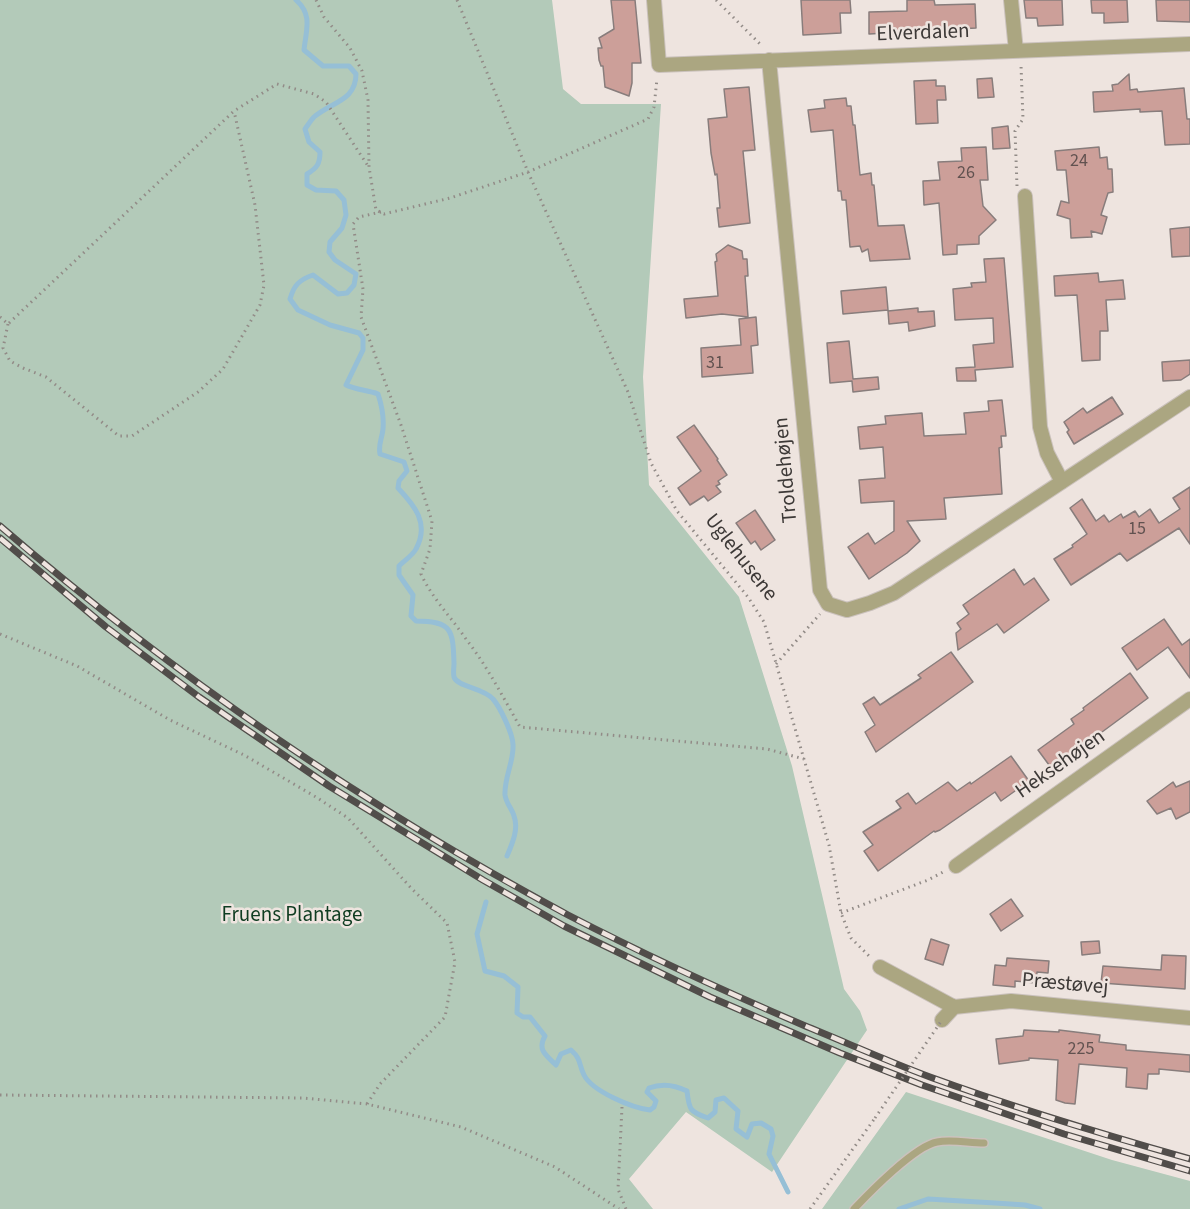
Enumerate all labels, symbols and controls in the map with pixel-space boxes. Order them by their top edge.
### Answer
street label: Elverdalen [876,20,970,48]
house number: 24 [1070,151,1088,173]
house number: 26 [957,163,975,185]
house number: 31 [706,353,724,375]
street label: Troldehøjen [770,416,804,524]
street label: Uglehusene [698,509,782,607]
house number: 15 [1128,519,1146,541]
street label: Heksehøjen [1011,725,1111,805]
park label: Fruens Plantage [222,903,362,929]
street label: Præstøvej [1021,969,1109,1001]
house number: 225 [1068,1039,1094,1061]

